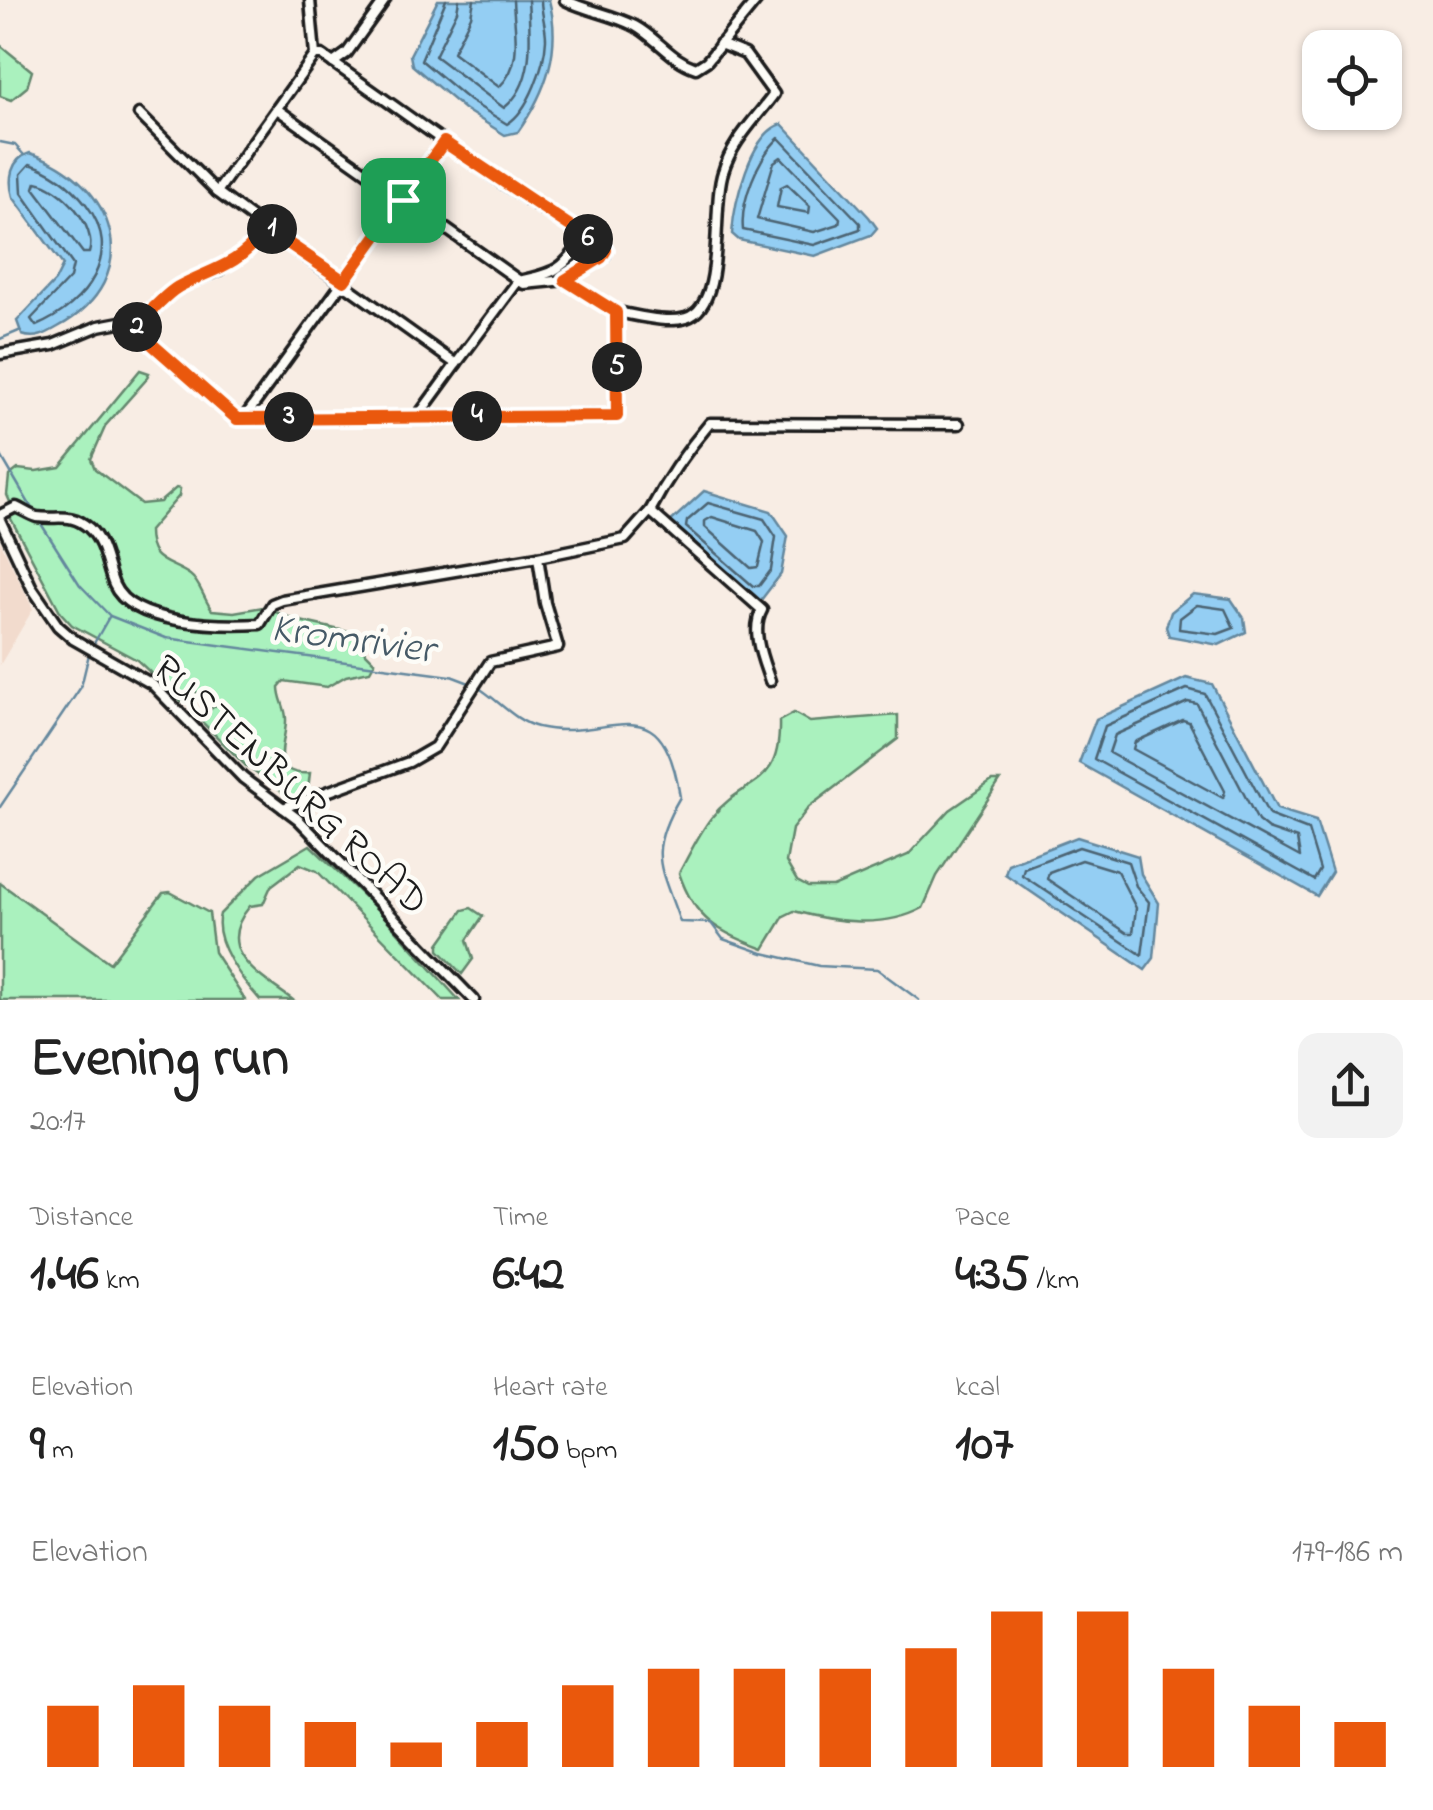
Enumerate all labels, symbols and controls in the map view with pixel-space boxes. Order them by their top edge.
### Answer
map controls [1302,30,1402,130]
button: locate [1302,30,1402,130]
pin [361,158,446,243]
icon: arrive [376,173,431,228]
pin: 1 [247,204,297,254]
text: 1 [268,208,276,249]
pin: 6 [563,214,613,264]
text: 6 [582,218,594,259]
pin: 2 [112,302,162,352]
text: 2 [130,306,144,347]
pin: 5 [592,342,642,392]
text: 5 [609,346,625,387]
pin: 4 [452,391,502,441]
pin: 3 [264,392,314,442]
text: 4 [471,395,483,436]
text: 3 [283,396,295,437]
water label: Kromrivier [267,599,443,683]
street label: RUSTENBURG ROAD [137,642,441,931]
text: Evening run [30,1021,289,1101]
button: share [1298,1033,1403,1138]
text: 20:17 [30,1099,86,1146]
text: Distance [30,1198,133,1239]
text: Time [493,1198,548,1239]
text: Pace [955,1198,1010,1239]
text: 1.46 [30,1239,99,1312]
text: 6:42 [493,1239,564,1312]
text: 4:35 [955,1239,1029,1312]
text: km [99,1261,140,1302]
text: /km [1029,1261,1079,1302]
text: Elevation [30,1368,133,1409]
text: Heart rate [493,1368,607,1409]
text: kcal [955,1368,1000,1409]
text: 9 [30,1409,45,1482]
text: 150 [493,1409,559,1482]
text: 107 [955,1409,1013,1482]
text: m [45,1431,74,1472]
text: bpm [559,1431,618,1472]
text: Elevation [30,1530,148,1577]
text: 179–186 m [1292,1530,1403,1577]

